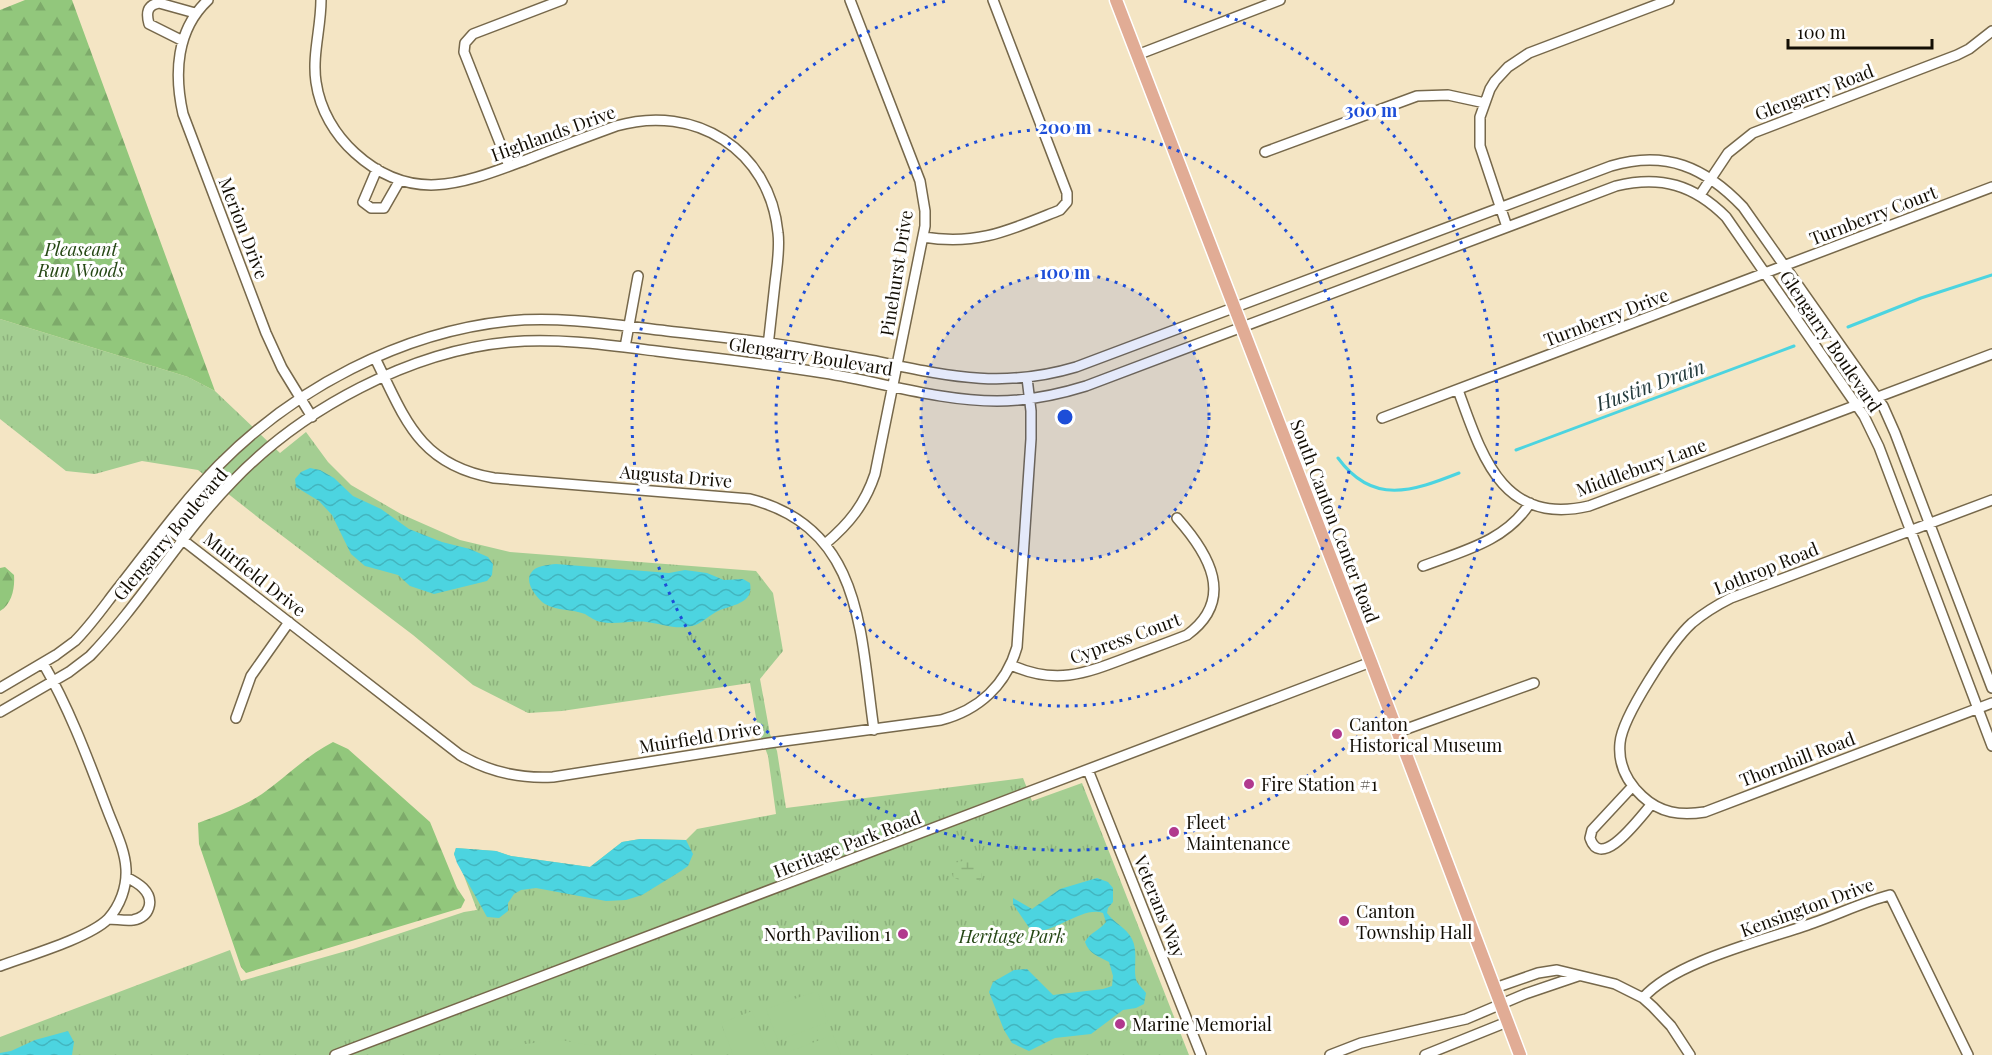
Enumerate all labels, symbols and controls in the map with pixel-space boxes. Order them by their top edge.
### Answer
scale bar [1788,12,1932,50]
text: 100 m [1797,20,1846,44]
street label: Glengarry Road [1751,58,1877,126]
text: 300 m [1345,98,1398,122]
street label: Highlands Drive [487,99,619,167]
text: 200 m [1038,115,1092,139]
street label: Merion Drive [214,174,274,282]
street label: Turnberry Court [1806,179,1941,250]
street label: Pinehurst Drive [874,208,918,338]
park label: Pleaseant Run Woods [37,237,124,282]
text: 100 m [1040,260,1091,284]
street label: Glengarry Boulevard [1775,266,1888,417]
street label: Turnberry Drive [1540,282,1672,352]
street label: Glengarry Boulevard [727,331,895,381]
water label: Hustin Drain [1591,352,1708,417]
centre of rings [1055,407,1075,427]
street label: South Canton Center Road [1285,416,1385,627]
street label: Middlebury Lane [1573,432,1709,502]
street label: Augusta Drive [618,459,733,493]
street label: Glengarry Boulevard [107,462,233,605]
street label: Muirfield Drive [199,527,311,621]
street label: Lothrop Road [1710,536,1822,600]
street label: Cypress Court [1066,607,1184,669]
place label: Canton Historical Museum [1349,712,1502,757]
street label: Muirfield Drive [637,715,763,759]
street label: Thornhill Road [1736,726,1859,792]
marker: Canton Historical Museum [1330,727,1344,741]
place label: Fire Station #1 [1261,772,1378,796]
marker: Fire Station #1 [1242,777,1256,791]
street label: Heritage Park Road [770,805,925,883]
place label: Fleet Maintenance [1186,810,1290,855]
marker: Fleet Maintenance [1167,825,1181,839]
street label: Veterans Way [1128,851,1191,960]
street label: Kensington Drive [1737,872,1877,942]
place label: Canton Township Hall [1356,899,1472,944]
marker: Canton Township Hall [1337,914,1351,928]
place label: North Pavilion 1 [764,922,891,946]
park label: Heritage Park [958,924,1065,948]
marker: North Pavilion 1 [896,927,910,941]
place label: Marine Memorial [1132,1012,1272,1036]
marker: Marine Memorial [1113,1017,1127,1031]

